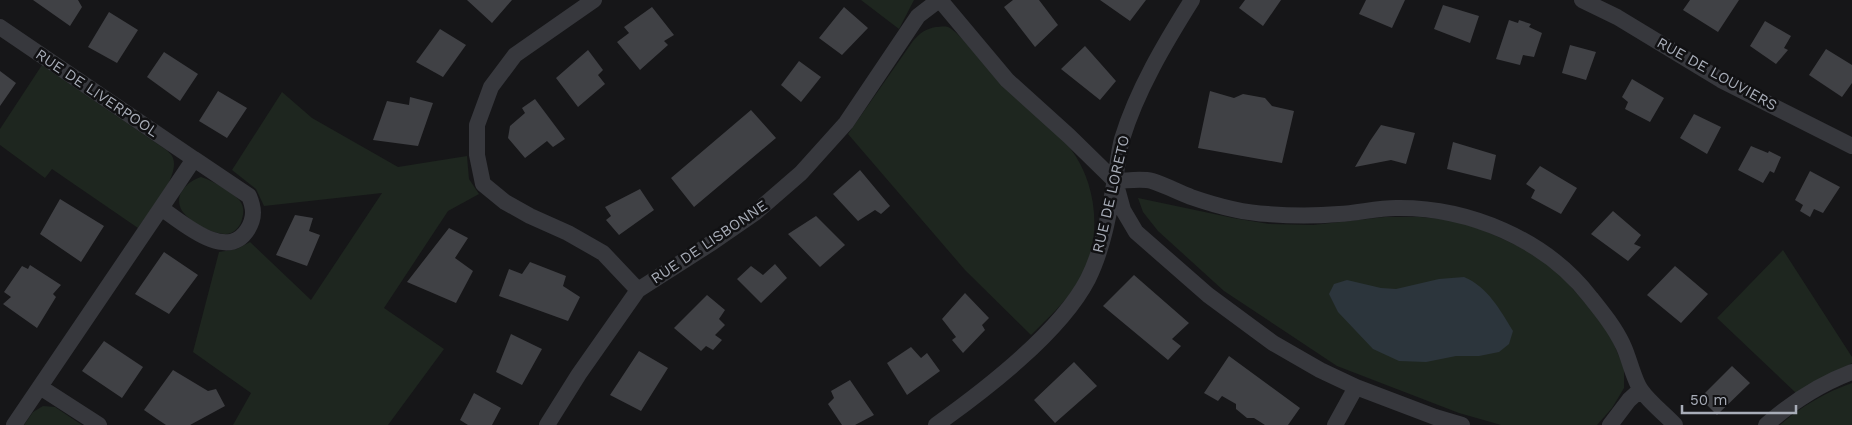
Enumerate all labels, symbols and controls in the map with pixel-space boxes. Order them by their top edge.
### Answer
street label: RUE DE LOUVIERS [1654,34,1780,114]
street label: RUE DE LIVERPOOL [32,45,162,141]
street label: RUE DE LORETO [1089,133,1133,255]
street label: RUE DE LISBONNE [647,196,771,288]
scale bar [1682,382,1796,414]
text: 50 m [1690,391,1727,409]

